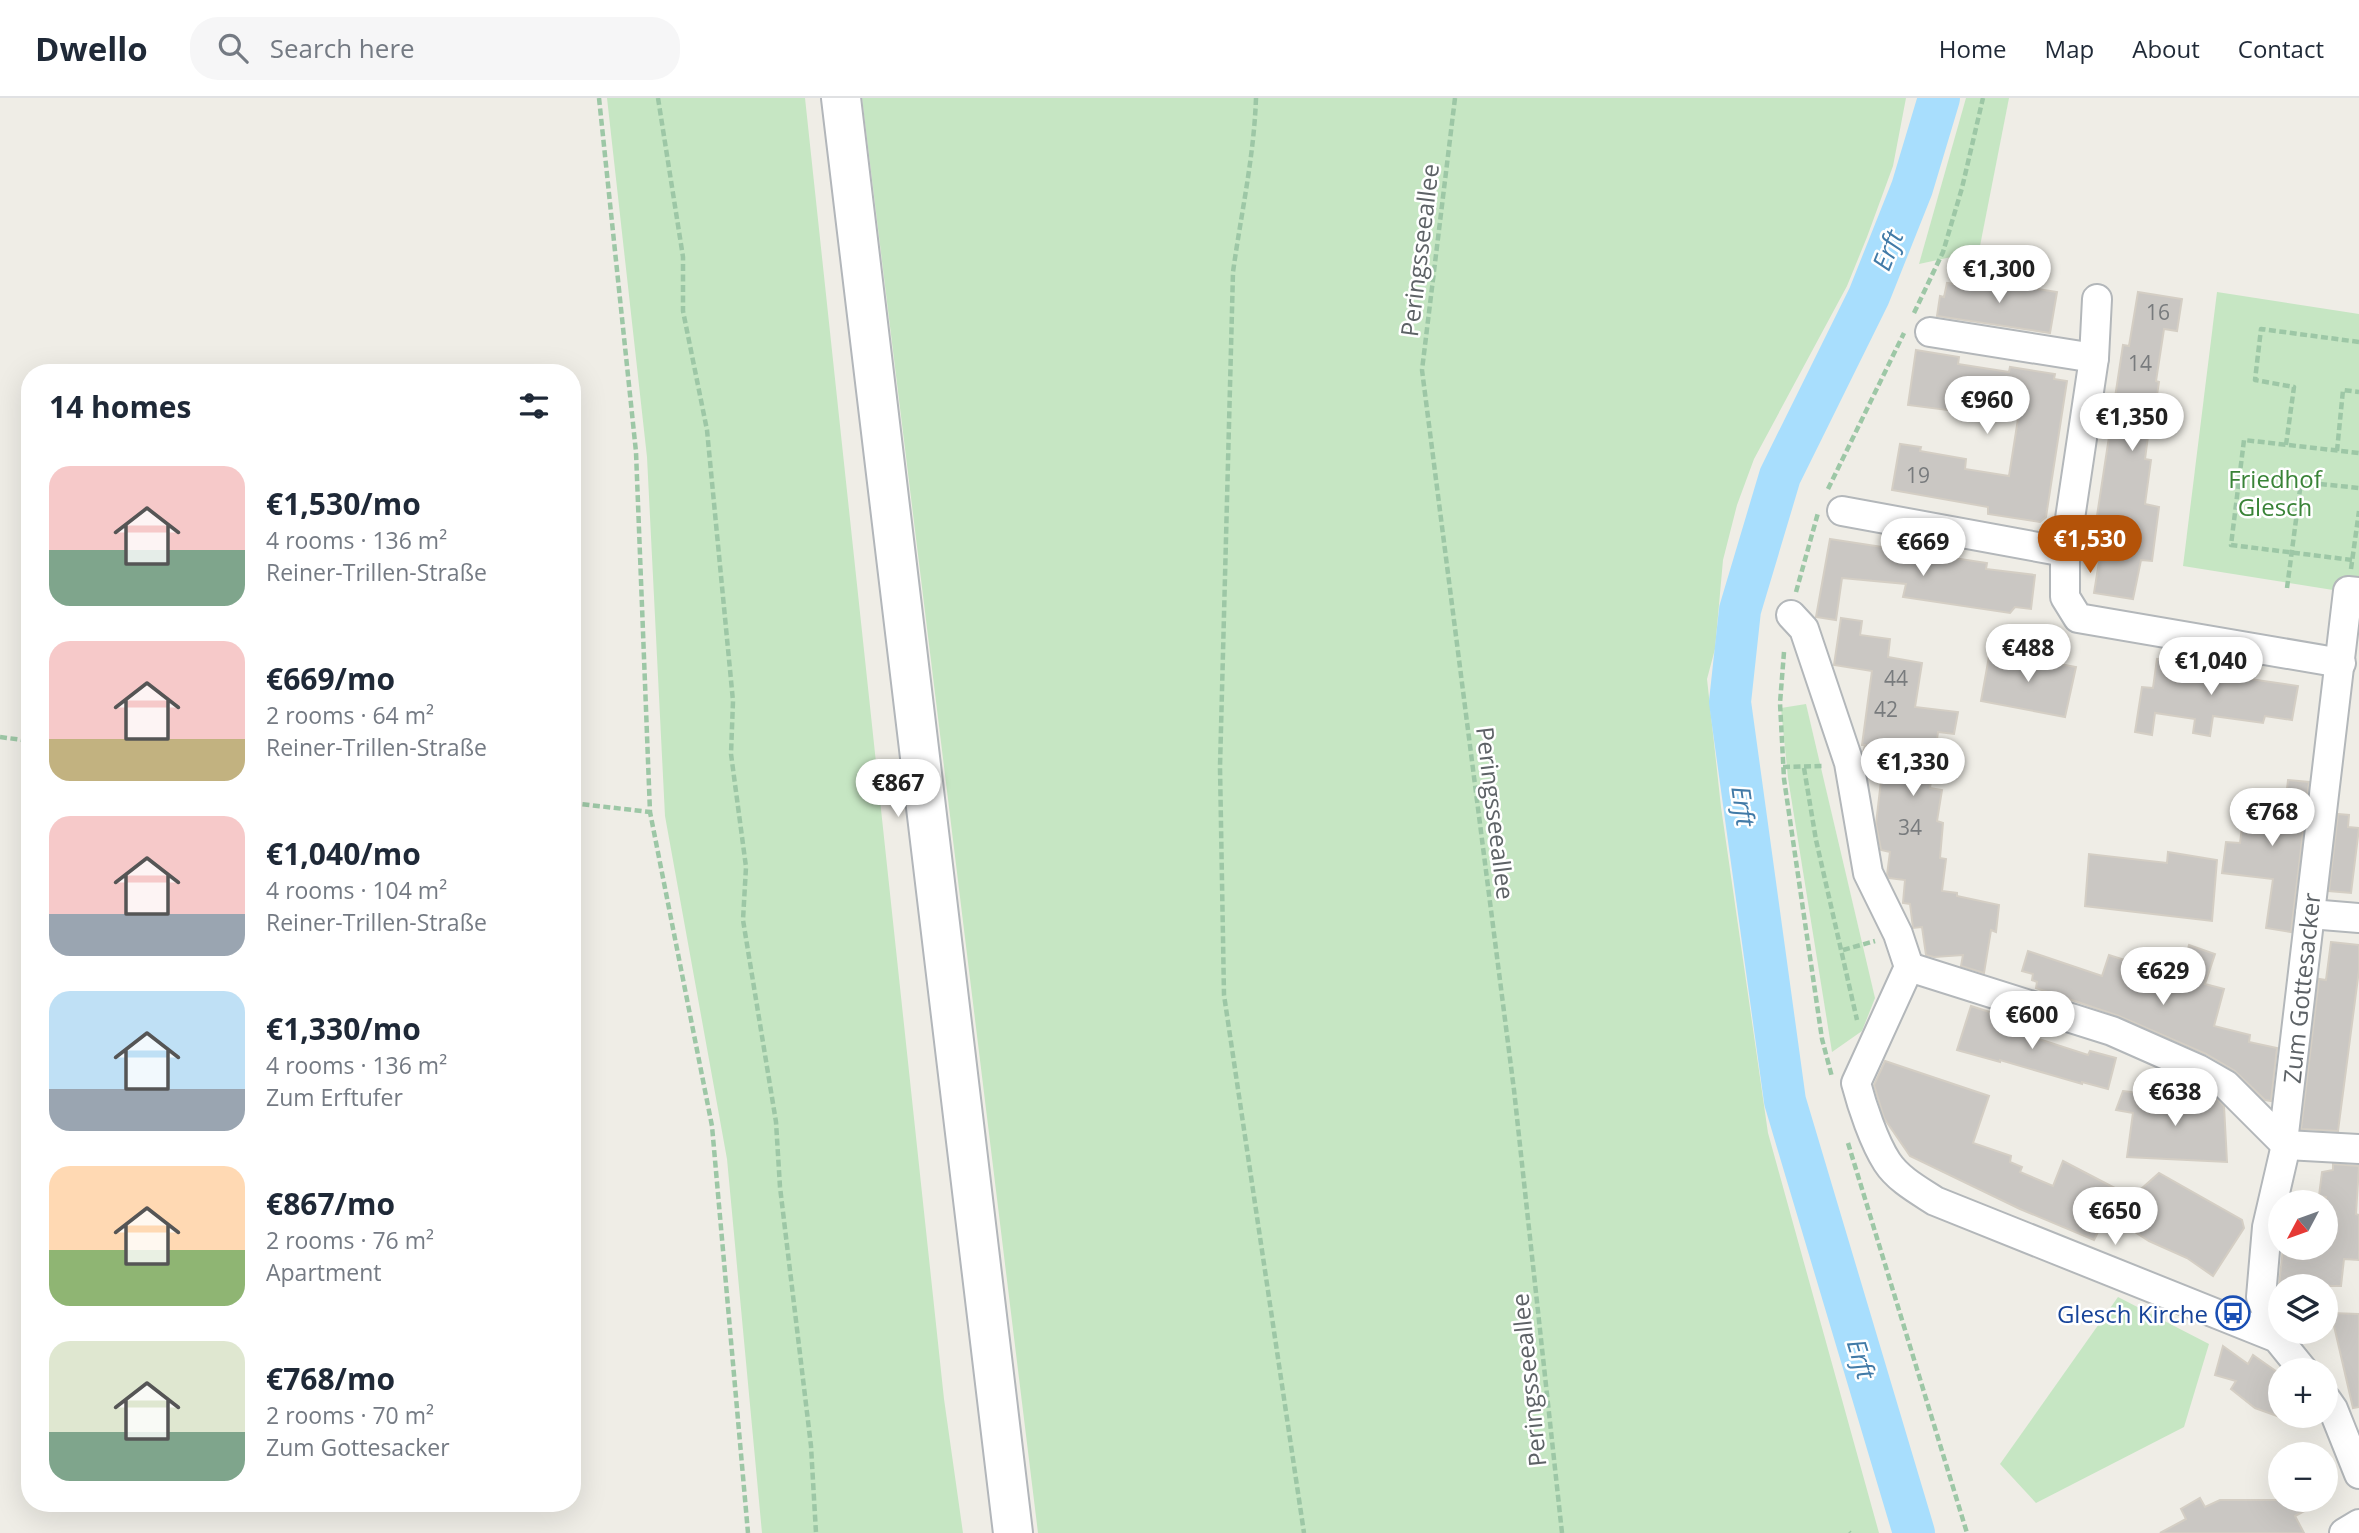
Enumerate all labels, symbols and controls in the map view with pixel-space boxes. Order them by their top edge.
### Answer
search box [190,17,680,80]
text: Dwello [35,26,148,71]
icon: search [214,29,252,67]
text: Search here [270,30,415,66]
text: Home [1939,32,2007,65]
text: Map [2045,32,2094,65]
text: About [2132,32,2200,65]
text: Contact [2238,32,2324,65]
street label: Peringsseeallee [1392,162,1446,338]
water label: Erft [1863,223,1912,275]
pin: €1,300 [1942,246,2056,305]
text: €1,300 [1963,252,2035,284]
house number: 16 [2146,298,2170,326]
house number: 14 [2128,349,2152,377]
pin: €960 [1946,376,2028,436]
text: €960 [1961,383,2013,415]
text: 14 homes [49,386,192,427]
icon: filters [515,387,553,425]
pin: €1,350 [2075,394,2189,453]
text: €1,350 [2096,400,2168,432]
house number: 19 [1906,461,1930,489]
park label: Friedhof Glesch [2228,462,2324,523]
text: €1,530/mo [266,483,421,524]
icon: home [105,494,189,578]
pin: €1,530 [2033,516,2147,575]
pin: €669 [1882,518,1964,578]
text: €1,530 [2054,522,2126,554]
text: 4 rooms · 136 m² [266,524,447,556]
text: €669 [1897,525,1949,557]
text: Reiner-Trillen-Straße [266,556,487,588]
pin: €488 [1987,624,2069,684]
text: €488 [2002,631,2054,663]
pin: €1,040 [2154,638,2268,697]
text: €1,040 [2175,644,2247,676]
text: €669/mo [266,658,395,699]
house number: 44 [1884,664,1908,692]
icon: home [105,669,189,753]
house number: 42 [1874,695,1898,723]
text: 2 rooms · 64 m² [266,699,434,731]
street label: Peringsseeallee [1469,725,1523,901]
text: Reiner-Trillen-Straße [266,731,487,763]
pin: €1,330 [1856,738,1970,798]
text: €1,330 [1877,745,1949,777]
pin: €867 [857,760,939,819]
text: €867 [872,766,924,798]
water label: Erft [1723,783,1765,830]
pin: €768 [2231,788,2313,848]
text: €768 [2246,795,2298,827]
house number: 34 [1898,813,1922,841]
text: €1,040/mo [266,833,421,874]
icon: home [105,844,189,928]
text: 4 rooms · 104 m² [266,874,447,906]
street label: Zum Gottesacker [2275,891,2327,1085]
text: Reiner-Trillen-Straße [266,906,487,938]
pin: €629 [2122,948,2204,1007]
text: €629 [2137,954,2189,986]
pin: €600 [1991,992,2073,1051]
text: €600 [2006,998,2058,1030]
text: €1,330/mo [266,1008,421,1049]
icon: home [105,1019,189,1103]
text: 4 rooms · 136 m² [266,1049,447,1081]
pin: €638 [2134,1068,2216,1128]
text: €638 [2149,1075,2201,1107]
text: Zum Erftufer [266,1081,403,1113]
text: €867/mo [266,1183,395,1224]
pin: €650 [2074,1188,2156,1247]
north arrow [2268,1190,2338,1260]
map controls [2268,1190,2338,1512]
icon: home [105,1194,189,1278]
text: €650 [2089,1194,2141,1226]
text: 2 rooms · 76 m² [266,1224,434,1256]
text: Apartment [266,1256,382,1288]
button: layers [2268,1274,2338,1344]
street label: Peringsseeallee [1503,1292,1553,1468]
bus stop icon: Glesch Kirche [2214,1294,2252,1332]
place label: Glesch Kirche [2057,1297,2208,1330]
water label: Erft [1839,1334,1886,1385]
text: €768/mo [266,1358,395,1399]
button: + [2268,1358,2338,1428]
icon: home [105,1369,189,1453]
text: 2 rooms · 70 m² [266,1399,434,1431]
text: Zum Gottesacker [266,1431,450,1463]
button: − [2268,1442,2338,1512]

